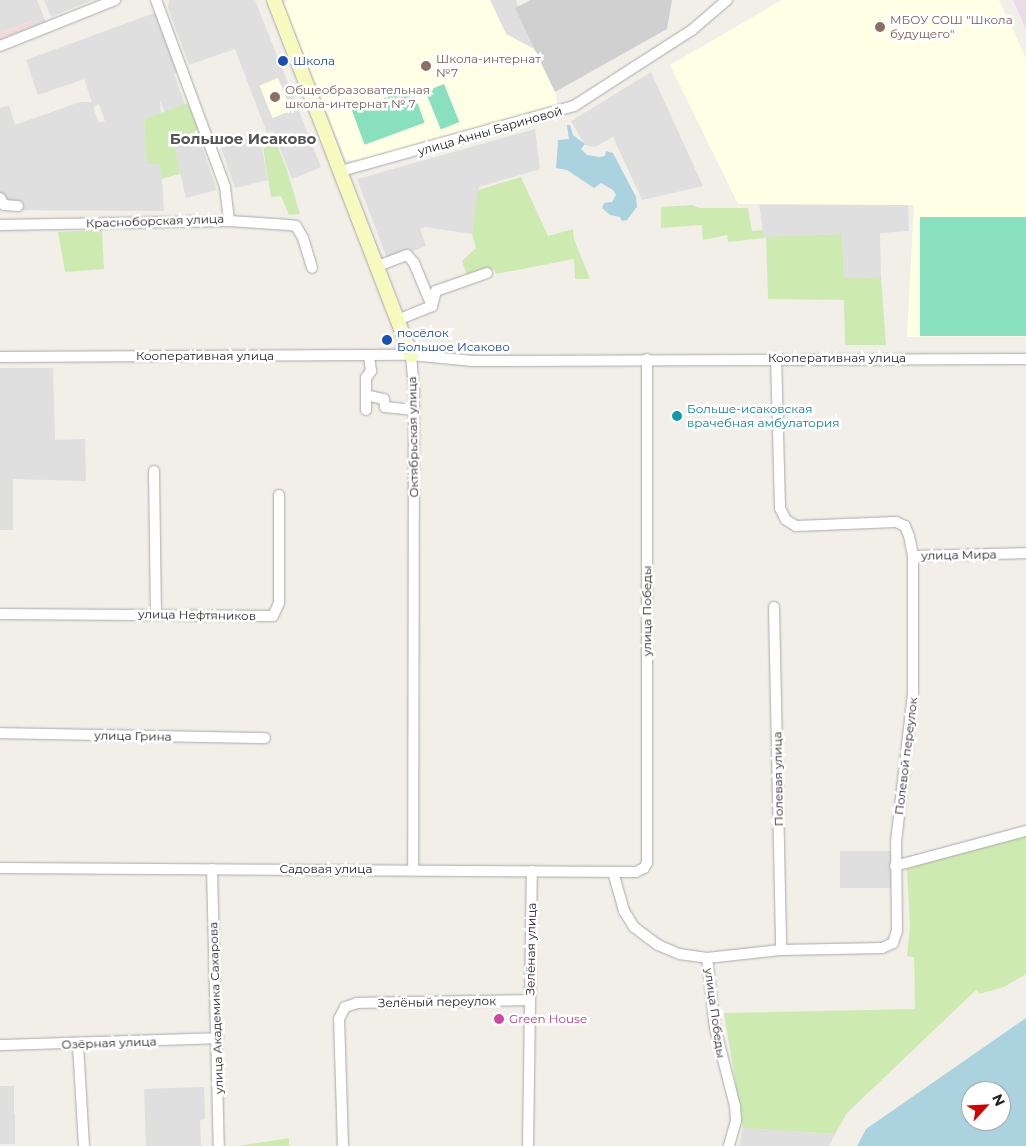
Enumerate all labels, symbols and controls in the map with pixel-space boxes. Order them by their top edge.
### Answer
place label: МБОУ СОШ "Школа будущего" [890,13,1013,41]
marker: МБОУ СОШ "Школа будущего" [874,21,886,33]
place label: Школа-интернат №7 [436,52,541,80]
place label: Школа [293,54,335,68]
marker: Школа [277,55,289,67]
marker: Школа-интернат №7 [420,60,432,72]
place label: Общеобразовательная школа-интернат № 7 [285,83,430,111]
marker: Общеобразовательная школа-интернат № 7 [269,91,281,103]
street label: улица Анны Бариновой [416,103,564,159]
district label: Большое Исаково [170,130,316,148]
street label: Красноборская улица [86,211,224,231]
place label: посёлок Большое Исаково [397,326,510,354]
marker: посёлок Большое Исаково [381,334,393,346]
street label: Кооперативная улица [136,349,274,363]
street label: Кооперативная улица [768,351,906,365]
street label: Октябрьская улица [405,376,421,498]
place label: Больше-исаковская врачебная амбулатория [687,402,839,430]
marker: Больше-исаковская врачебная амбулатория [671,410,683,422]
street label: улица Мира [921,547,997,563]
street label: улица Победы [640,566,654,656]
street label: улица Нефтяников [138,607,256,623]
street label: Полевой переулок [892,696,920,816]
street label: улица Грина [94,728,172,744]
street label: Полевая улица [770,732,786,826]
street label: Садовая улица [279,862,373,876]
street label: Зелёная улица [523,903,539,995]
street label: улица Академика Сахарова [206,922,226,1094]
street label: улица Победы [702,967,728,1059]
street label: Зелёный переулок [378,994,496,1010]
place label: Green House [509,1012,587,1026]
marker: Green House [493,1013,505,1025]
street label: Озёрная улица [61,1034,157,1052]
north arrow [961,1081,1011,1131]
text: N [988,1091,1009,1109]

